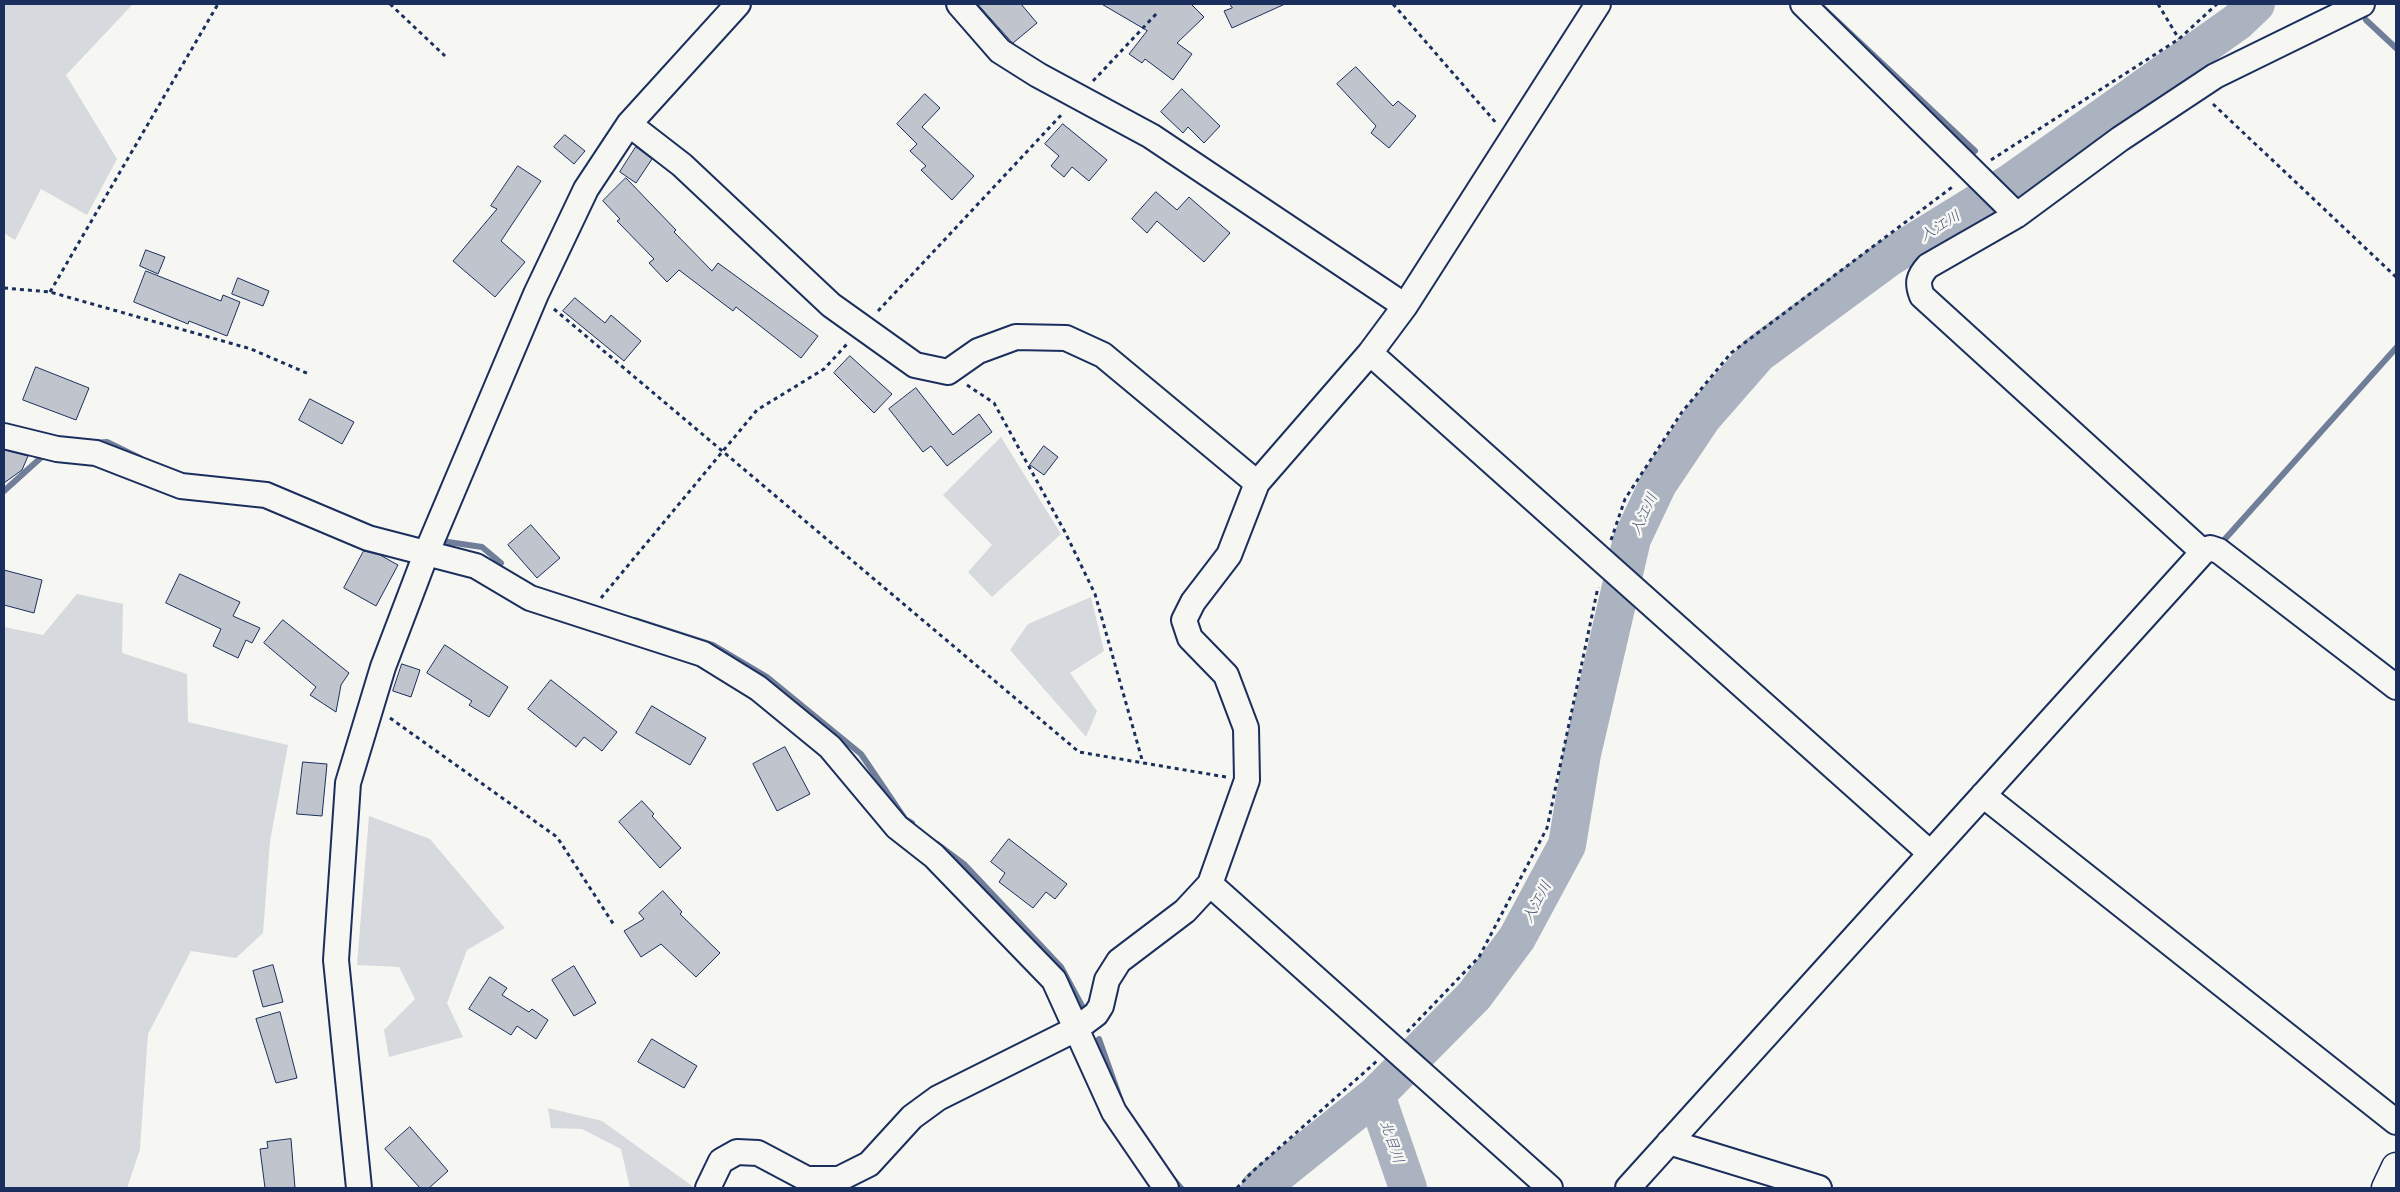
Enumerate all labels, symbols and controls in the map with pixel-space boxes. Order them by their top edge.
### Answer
water label: 入江川 [1916,206,1964,246]
water label: 入江川 [1626,490,1662,538]
water label: 入江川 [1518,878,1556,926]
water label: 北目川 [1376,1118,1408,1166]

